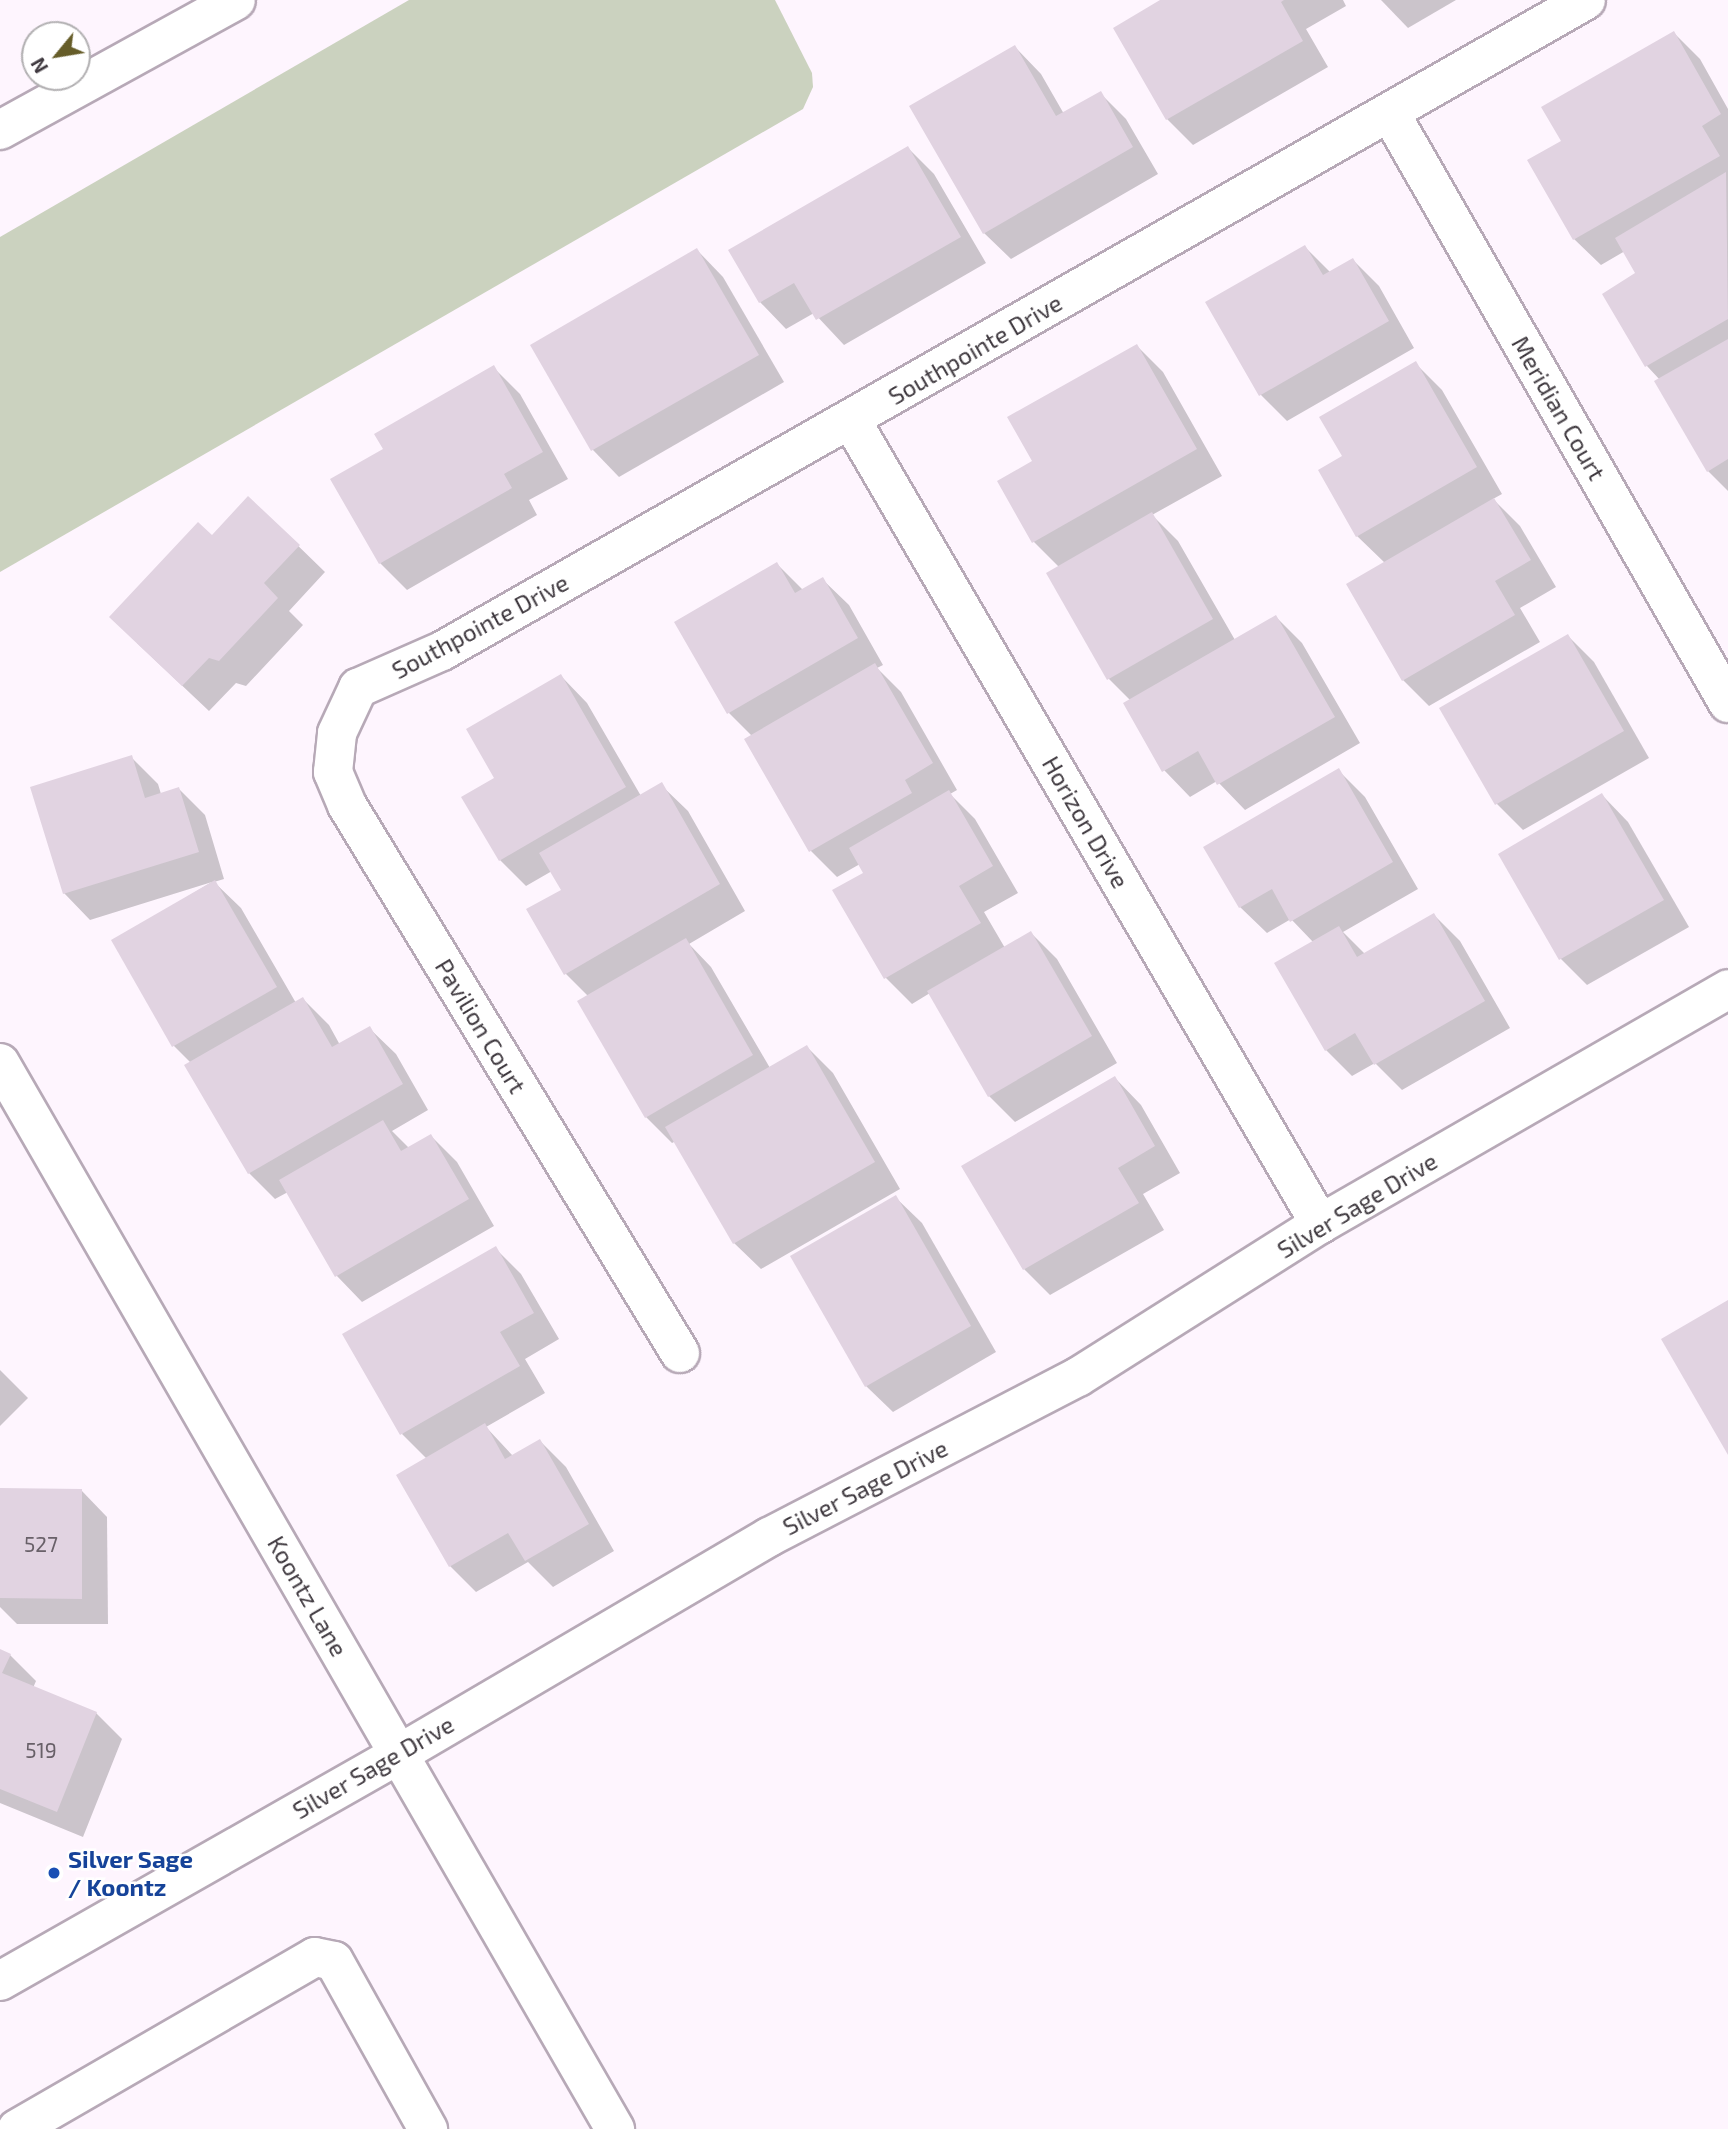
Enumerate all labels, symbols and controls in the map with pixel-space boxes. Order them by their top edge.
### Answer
north arrow [21,21,91,91]
text: N [26,54,53,77]
street label: Southpointe Drive [883,288,1067,410]
street label: Meridian Court [1506,331,1612,485]
street label: Southpointe Drive [387,567,573,685]
street label: Horizon Drive [1037,751,1135,893]
street label: Pavilion Court [430,954,532,1098]
street label: Silver Sage Drive [1272,1146,1442,1264]
street label: Silver Sage Drive [778,1433,952,1541]
house number: 527 [24,1531,58,1557]
street label: Koontz Lane [262,1531,354,1661]
street label: Silver Sage Drive [287,1709,459,1825]
house number: 519 [25,1737,57,1763]
place label: Silver Sage / Koontz [68,1845,193,1901]
marker: Silver Sage / Koontz [46,1865,62,1881]

